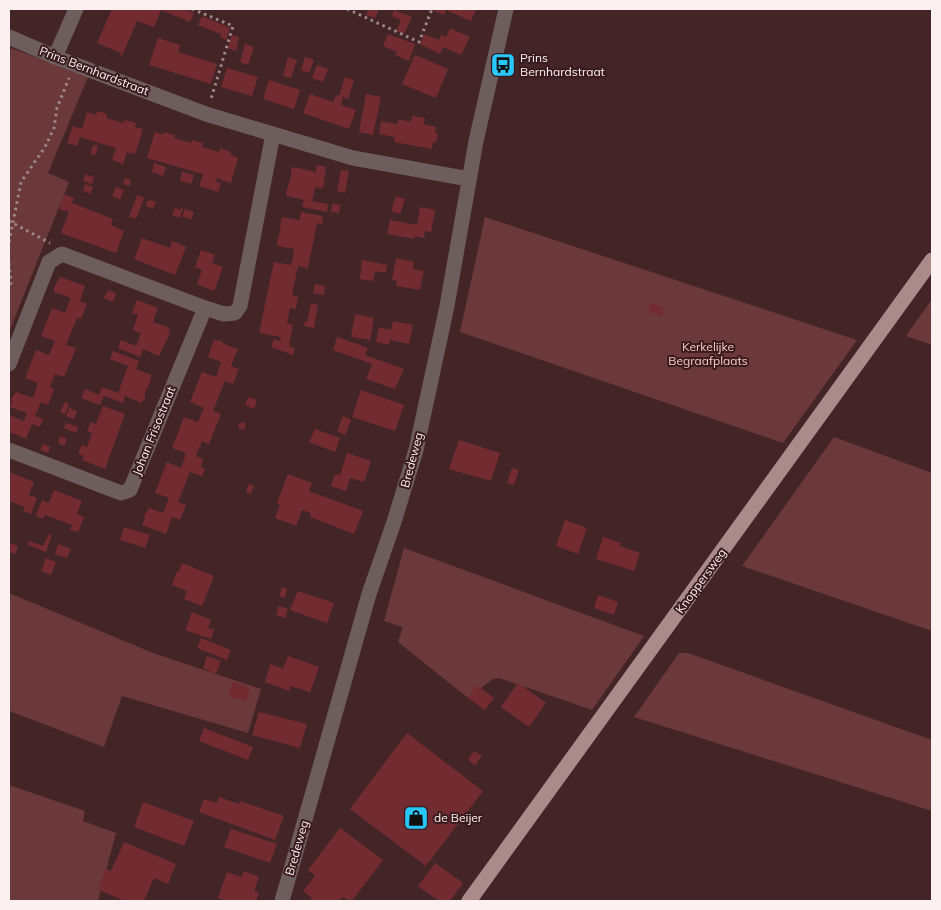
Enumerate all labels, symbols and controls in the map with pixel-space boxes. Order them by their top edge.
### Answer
street label: Prins Bernhardstraat [37,43,151,98]
place label: Prins Bernhardstraat [520,50,605,79]
bus stop icon: Prins Bernhardstraat [490,52,516,78]
park label: Kerkelijke Begraafplaats [668,339,748,368]
street label: Johan Frisostraat [129,384,178,478]
street label: Bredeweg [397,431,426,489]
street label: Knoppersweg [672,545,729,616]
shop icon: de Beijer [403,805,429,831]
place label: de Beijer [434,810,483,825]
street label: Bredeweg [281,819,312,877]

